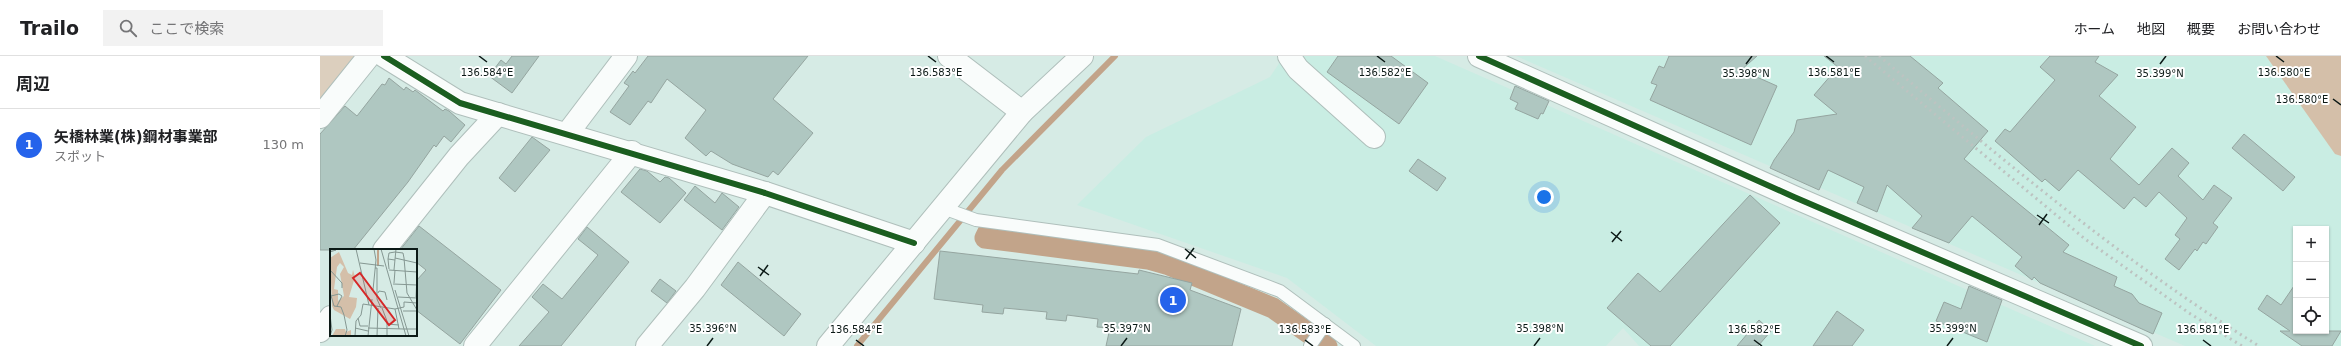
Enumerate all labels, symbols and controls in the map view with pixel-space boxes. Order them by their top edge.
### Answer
search box [103,10,383,46]
text: Trailo [20,17,79,39]
icon: search [117,17,139,39]
text: ここで検索 [149,20,224,38]
text: ホーム [2073,21,2115,37]
text: 地図 [2137,21,2165,37]
text: 概要 [2187,21,2215,37]
text: お問い合わせ [2237,21,2321,37]
text: 136.584°E [461,67,513,78]
text: 136.583°E [910,67,962,78]
text: 136.582°E [1359,67,1411,78]
text: 136.581°E [1808,67,1860,78]
text: 136.580°E [2258,67,2310,78]
text: 35.398°N [1722,68,1770,79]
text: 35.399°N [2136,68,2184,79]
text: 周辺 [16,74,50,94]
text: 136.580°E [2276,94,2328,105]
text: 矢橋林業(株)鋼材事業部 [54,128,218,146]
text: 1 [24,137,34,152]
text: 130 m [262,137,304,152]
text: スポット [54,149,106,164]
your location [1534,187,1554,207]
map controls [2293,226,2329,334]
button: + [2293,226,2329,262]
inset map [330,249,417,336]
button: − [2293,262,2329,298]
pin: 1 [1160,285,1186,315]
button: locate [2293,298,2329,334]
text: 35.396°N [689,323,737,334]
text: 35.397°N [1103,323,1151,334]
text: 35.398°N [1516,323,1564,334]
text: 35.399°N [1929,323,1977,334]
text: 136.584°E [830,324,882,335]
text: 136.583°E [1279,324,1331,335]
text: 136.582°E [1728,324,1780,335]
text: 136.581°E [2177,324,2229,335]

